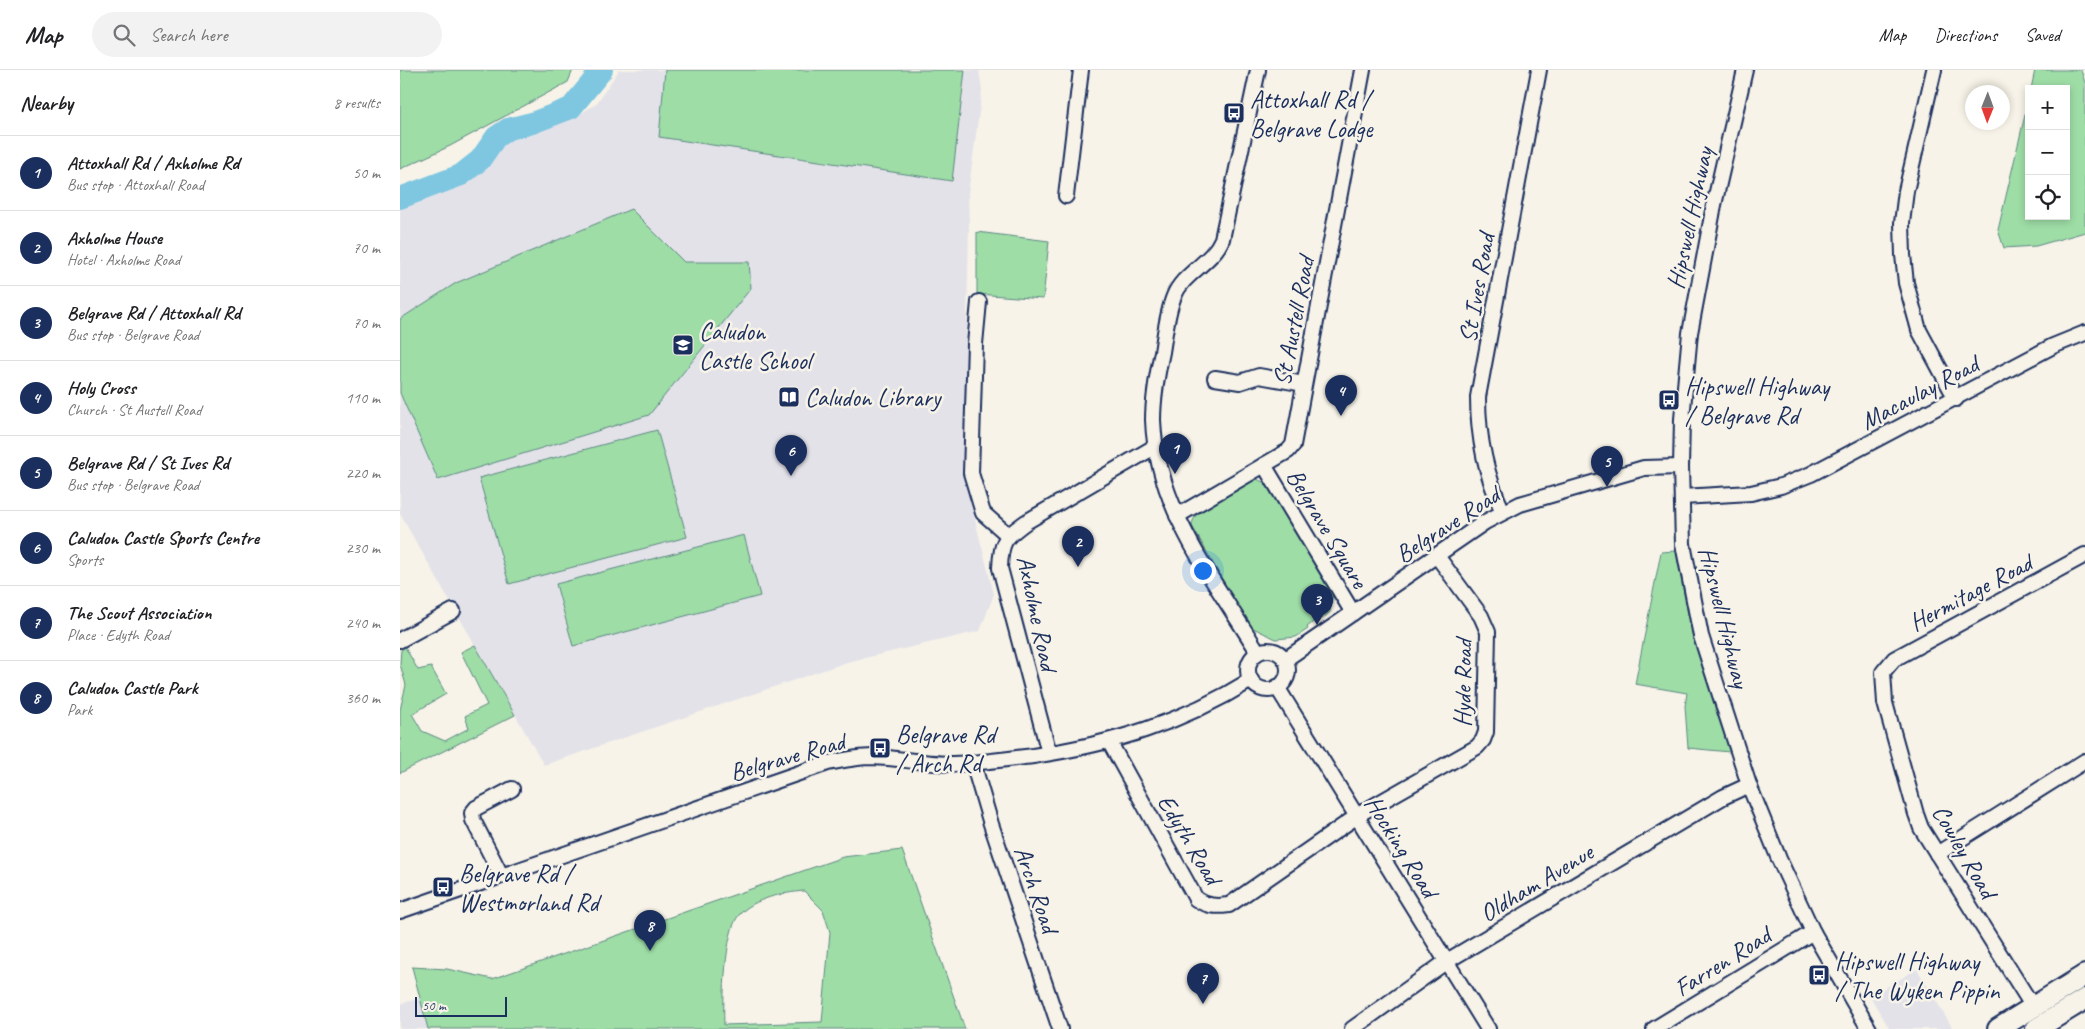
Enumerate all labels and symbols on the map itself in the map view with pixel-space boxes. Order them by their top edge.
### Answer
place label: Attoxhall Rd / Belgrave Lodge [1250,84,1375,145]
north arrow [1965,85,2010,130]
bus stop icon: Attoxhall Rd / Belgrave Lodge [1222,101,1246,125]
street label: Hipswell Highway [1659,142,1721,292]
street label: St Ives Road [1452,227,1503,345]
street label: St Austell Road [1266,251,1323,388]
place label: Caludon Castle School [699,316,815,377]
school or university icon: Caludon Castle School [671,333,695,357]
street label: Macaulay Road [1855,347,1988,437]
place label: Hipswell Highway / Belgrave Rd [1685,371,1832,432]
pin: 4 [1325,375,1357,416]
place label: Caludon Library [805,382,943,414]
library icon: Caludon Library [777,385,801,409]
bus stop icon: Hipswell Highway / Belgrave Rd [1657,388,1681,412]
pin: 1 [1159,433,1191,474]
pin: 6 [775,435,807,476]
pin: 5 [1591,446,1623,487]
street label: Belgrave Square [1279,463,1376,596]
street label: Belgrave Road [1389,477,1509,570]
pin: 2 [1062,526,1094,567]
street label: Hipswell Highway [1691,543,1758,693]
street label: Hermitage Road [1903,545,2041,639]
street label: Axholme Road [1009,553,1066,678]
your location [1190,558,1216,584]
pin: 3 [1301,584,1333,625]
street label: Hyde Road [1446,635,1480,727]
place label: Belgrave Rd / Arch Rd [896,719,999,780]
street label: Belgrave Road [726,724,852,789]
bus stop icon: Belgrave Rd / Arch Rd [868,736,892,760]
street label: Edyth Road [1150,789,1231,894]
street label: Hocking Road [1357,789,1447,907]
street label: Cowley Road [1925,799,2006,908]
street label: Oldham Avenue [1474,836,1601,929]
street label: Arch Road [1006,842,1067,941]
place label: Belgrave Rd / Westmorland Rd [459,858,603,919]
bus stop icon: Belgrave Rd / Westmorland Rd [431,875,455,899]
pin: 8 [634,910,666,951]
street label: Farren Road [1668,918,1780,1004]
place label: Hipswell Highway / The Wyken Pippin [1835,946,2000,1007]
pin: 7 [1187,963,1219,1004]
bus stop icon: Hipswell Highway / The Wyken Pippin [1807,963,1831,987]
scale bar [415,994,508,1017]

